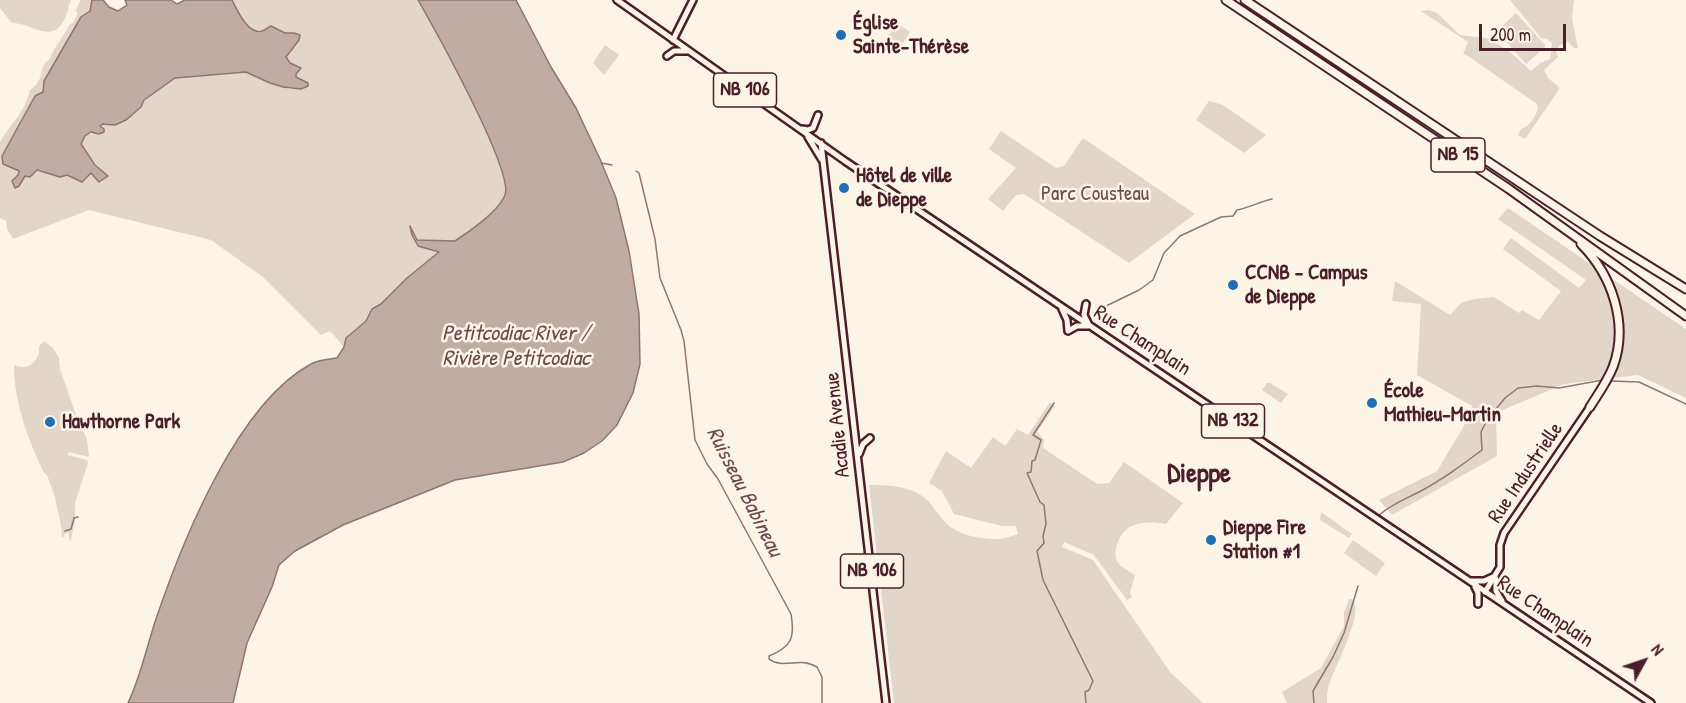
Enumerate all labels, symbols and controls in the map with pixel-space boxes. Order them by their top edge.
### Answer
place label: Église Sainte-Thérèse [853,10,969,60]
scale bar [1482,12,1569,50]
text: 200 m [1490,22,1531,47]
marker: Église Sainte-Thérèse [834,28,848,42]
road number: NB 106 [714,73,777,107]
road number: NB 15 [1431,138,1485,172]
place label: Hôtel de ville de Dieppe [856,163,952,213]
marker: Hôtel de ville de Dieppe [837,181,851,195]
park label: Parc Cousteau [1041,181,1149,207]
place label: CCNB - Campus de Dieppe [1245,260,1367,310]
marker: CCNB - Campus de Dieppe [1226,278,1240,292]
street label: Rue Champlain [1089,300,1195,382]
water label: Petitcodiac River / Rivière Petitcodiac [442,321,590,372]
street label: Acadie Avenue [820,371,856,479]
place label: École Mathieu-Martin [1384,378,1501,428]
marker: École Mathieu-Martin [1365,396,1379,410]
road number: NB 132 [1202,404,1264,438]
place label: Hawthorne Park [62,409,180,435]
marker: Hawthorne Park [43,415,57,429]
street label: Rue Industrielle [1483,418,1569,528]
water label: Ruisseau Babineau [700,423,788,561]
district label: Dieppe [1167,459,1231,491]
place label: Dieppe Fire Station #1 [1223,515,1306,565]
marker: Dieppe Fire Station #1 [1204,533,1218,547]
road number: NB 106 [840,554,904,588]
street label: Rue Champlain [1492,571,1598,653]
north arrow [1614,631,1674,691]
text: N [1647,639,1669,660]

